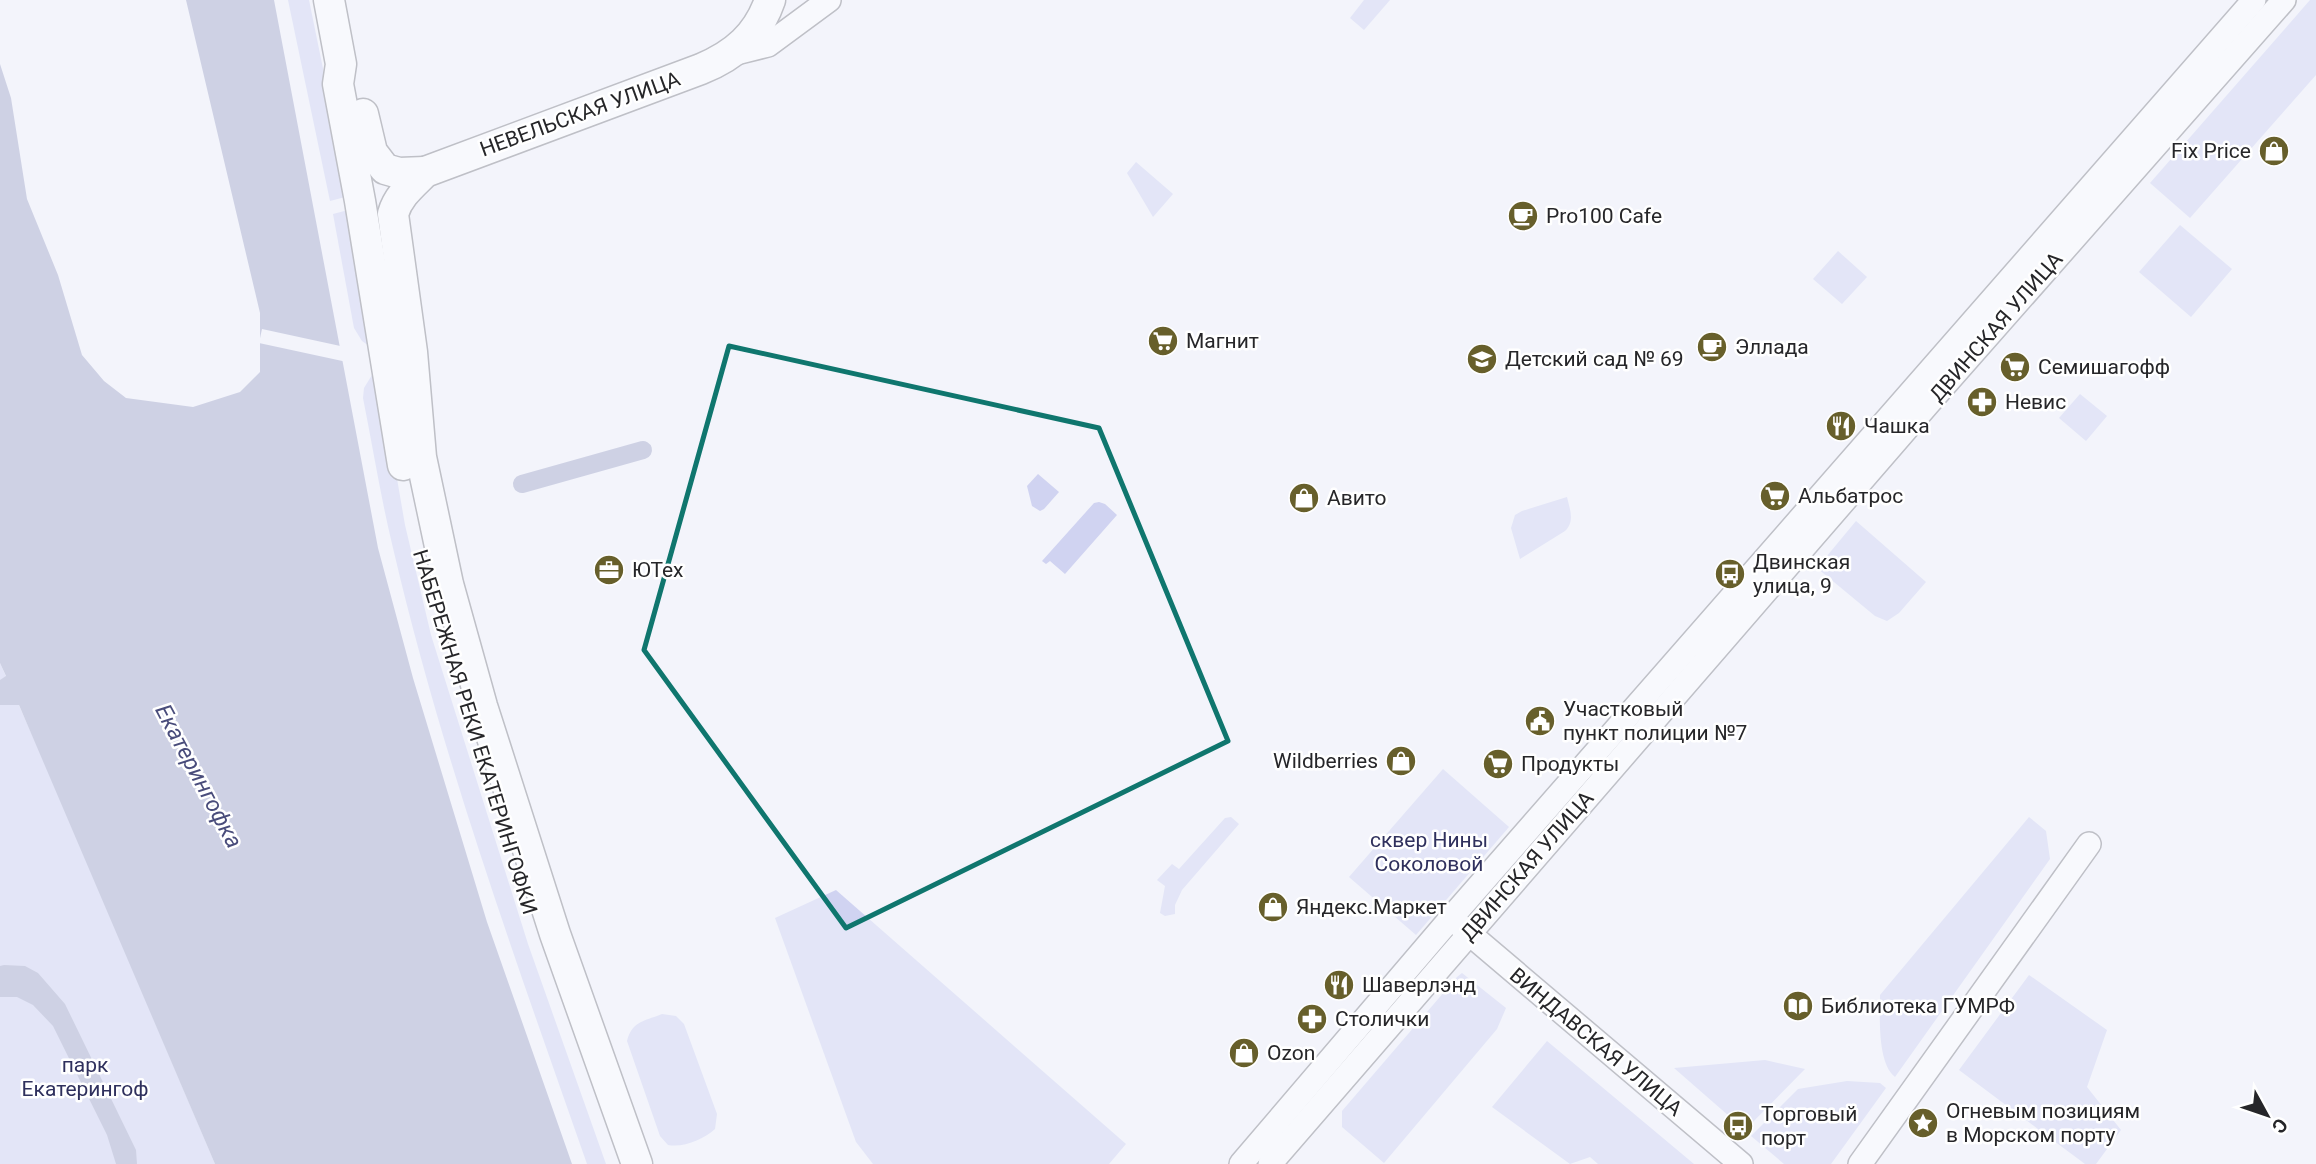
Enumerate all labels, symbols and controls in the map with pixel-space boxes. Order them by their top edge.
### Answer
street label: НЕВЕЛЬСКАЯ УЛИЦА [477,67,684,161]
shop icon: Fix Price [2257,134,2291,168]
place label: Fix Price [2171,139,2251,163]
cafe icon: Pro100 Cafe [1506,199,1540,233]
place label: Pro100 Cafe [1546,204,1662,228]
street label: ДВИНСКАЯ УЛИЦА [1925,247,2068,407]
supermarket icon: Магнит [1146,324,1180,358]
place label: Магнит [1186,329,1259,353]
cafe icon: Эллада [1695,330,1729,364]
place label: Эллада [1735,335,1809,359]
school or university icon: Детский сад № 69 [1465,342,1499,376]
place label: Детский сад № 69 [1505,347,1684,371]
supermarket icon: Семишагофф [1998,350,2032,384]
place label: Семишагофф [2038,355,2170,379]
pharmacy icon: Невис [1965,385,1999,419]
place label: Невис [2005,390,2066,414]
restaurant icon: Чашка [1824,409,1858,443]
place label: Чашка [1864,414,1930,438]
supermarket icon: Альбатрос [1758,479,1792,513]
shop icon: Авито [1287,481,1321,515]
place label: Альбатрос [1798,484,1903,508]
place label: Авито [1327,486,1386,510]
street label: НАБЕРЕЖНАЯ РЕКИ ЕКАТЕРИНГОФКИ [408,547,542,917]
place label: Двинская улица, 9 [1753,550,1850,598]
office icon: ЮТех [592,553,626,587]
bus stop icon: Двинская улица, 9 [1713,557,1747,591]
place label: ЮТех [632,558,684,582]
place label: Участковый пункт полиции №7 [1563,697,1747,745]
water label: Екатерингофка [149,700,248,853]
public building icon: Участковый пункт полиции №7 [1523,704,1557,738]
shop icon: Wildberries [1384,744,1418,778]
supermarket icon: Продукты [1481,747,1515,781]
place label: Wildberries [1273,749,1378,773]
place label: Продукты [1521,752,1619,776]
street label: ДВИНСКАЯ УЛИЦА [1456,786,1599,946]
park label: сквер Нины Соколовой [1370,828,1488,876]
shop icon: Яндекс.Маркет [1256,890,1290,924]
place label: Яндекс.Маркет [1296,895,1447,919]
street label: ВИНДАВСКАЯ УЛИЦА [1505,963,1687,1121]
restaurant icon: Шаверлэнд [1322,968,1356,1002]
place label: Шаверлэнд [1362,973,1477,997]
library icon: Библиотека ГУМРФ [1781,989,1815,1023]
place label: Библиотека ГУМРФ [1821,994,2015,1018]
pharmacy icon: Столички [1295,1002,1329,1036]
place label: Столички [1335,1007,1429,1031]
shop icon: Ozon [1227,1036,1261,1070]
place label: Ozon [1267,1041,1315,1065]
park label: парк Екатерингоф [22,1053,148,1101]
north arrow [2232,1080,2302,1150]
place label: Огневым позициям в Морском порту [1946,1099,2140,1147]
place label: Торговый порт [1761,1102,1857,1150]
place icon: Огневым позициям в Морском порту [1906,1106,1940,1140]
bus stop icon: Торговый порт [1721,1109,1755,1143]
text: С [2267,1113,2292,1138]

